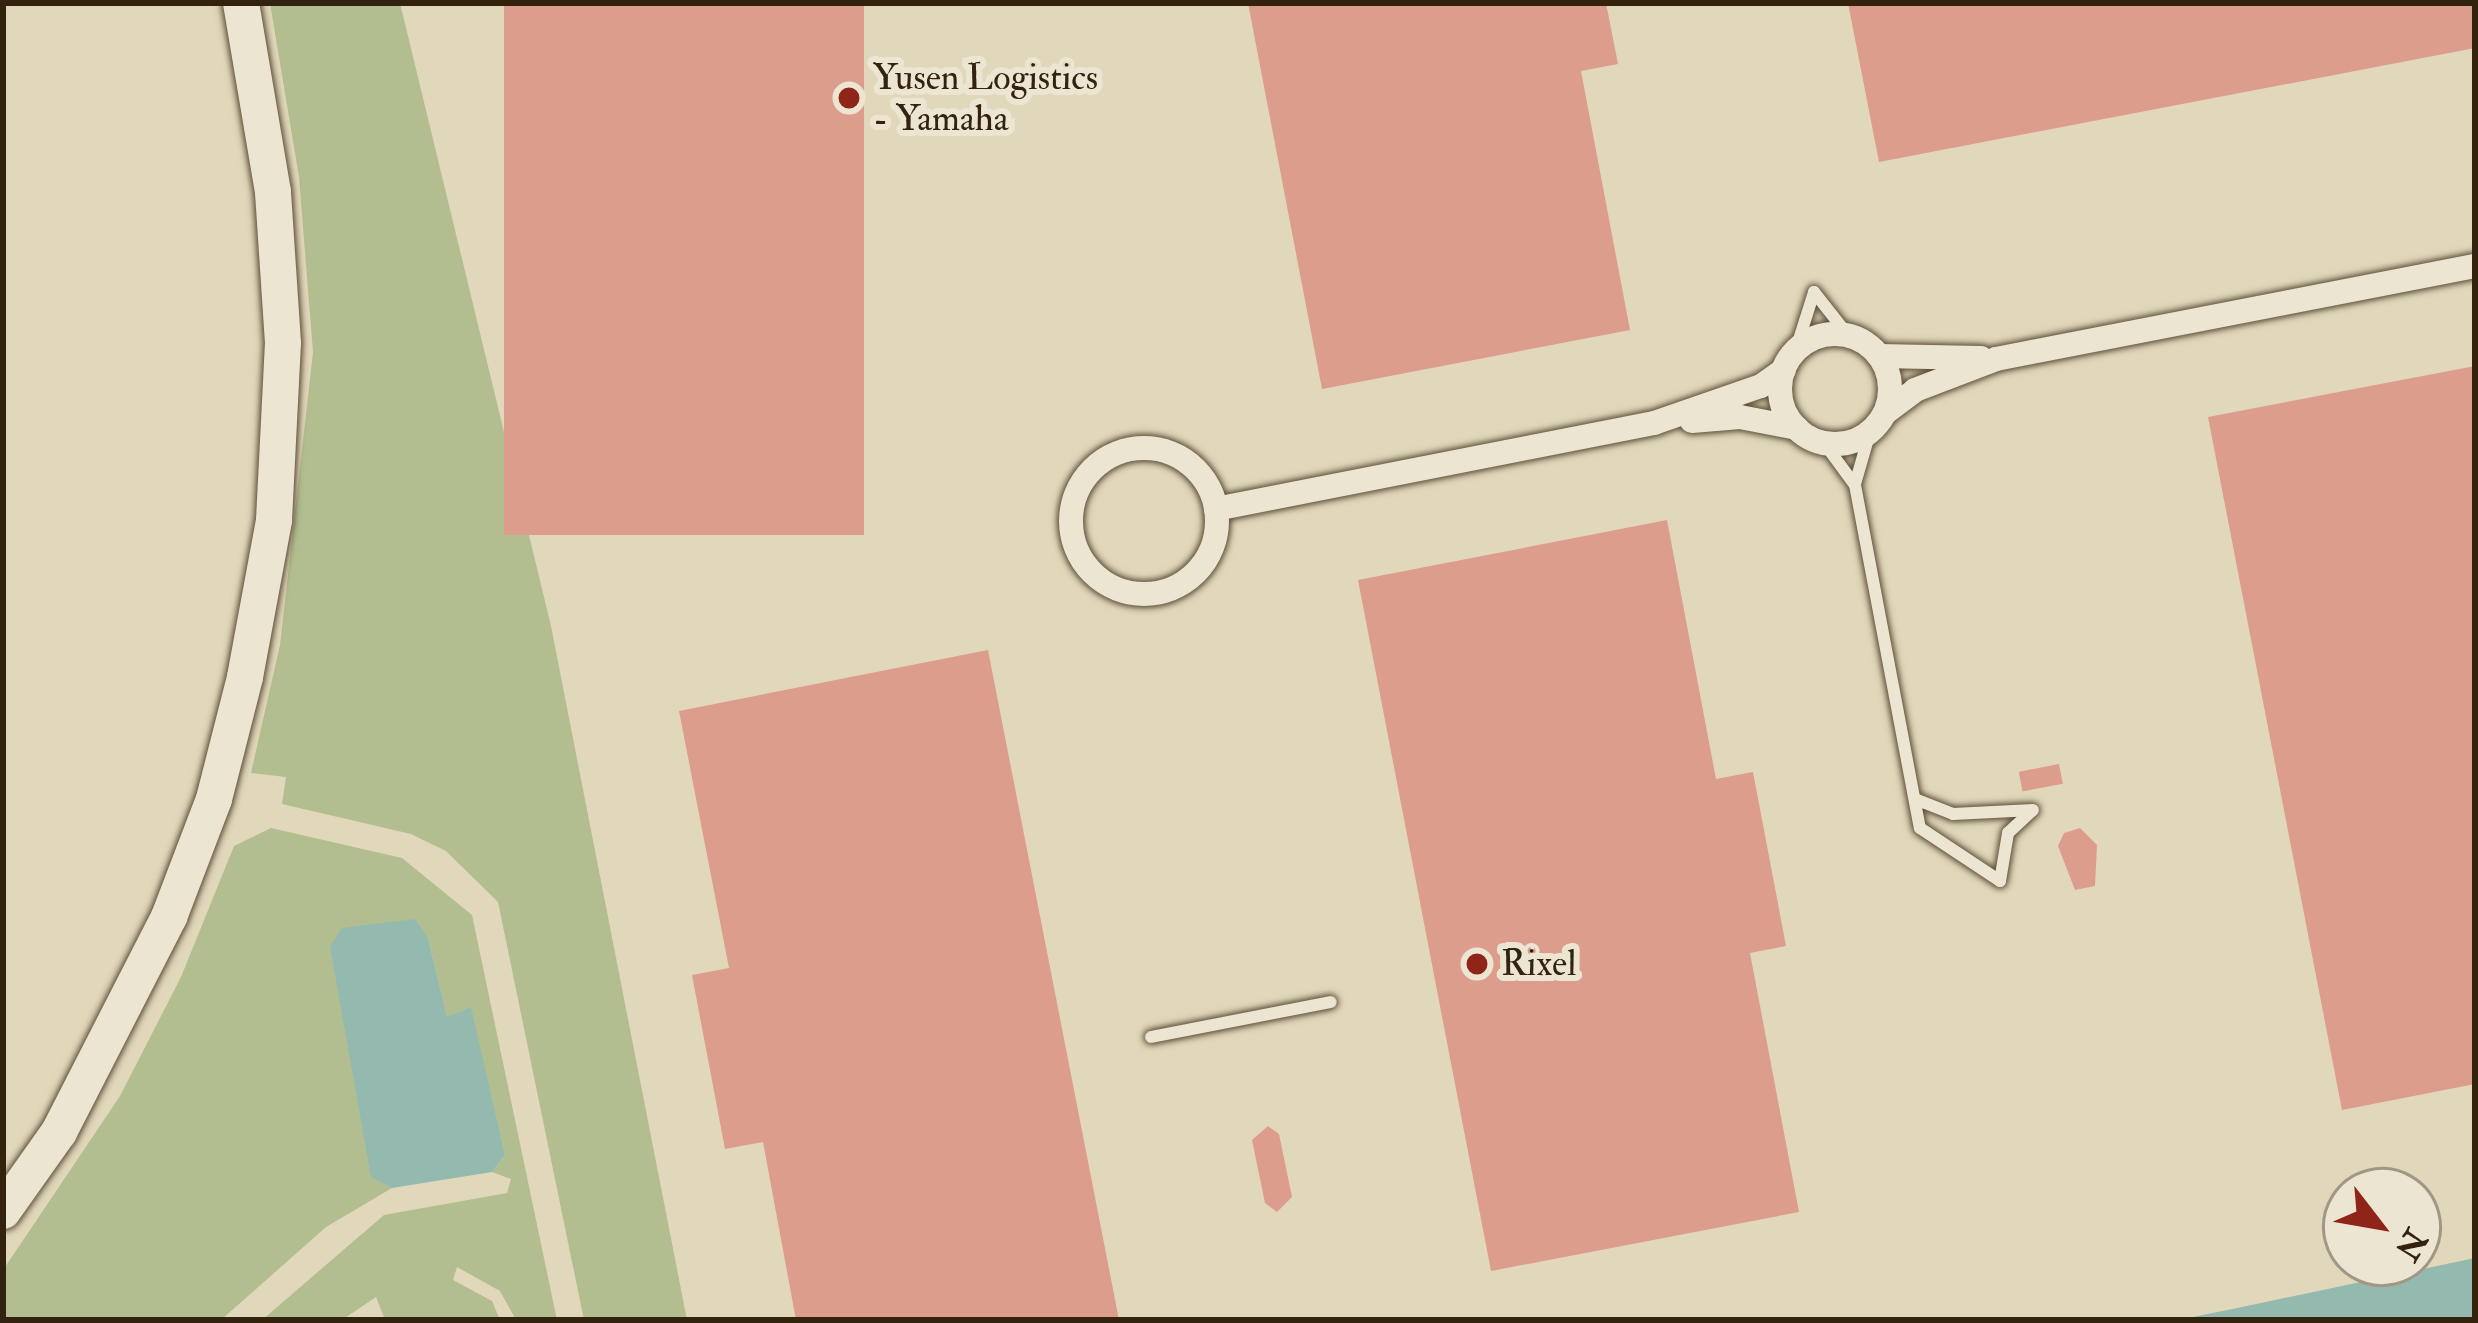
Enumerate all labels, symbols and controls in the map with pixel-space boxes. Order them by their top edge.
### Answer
place label: Yusen Logistics - Yamaha [873,55,1098,140]
marker: Yusen Logistics - Yamaha [836,85,862,111]
place label: Rixel [1501,942,1576,986]
marker: Rixel [1464,951,1490,977]
north arrow [2322,1167,2442,1287]
text: N [2386,1221,2436,1267]

